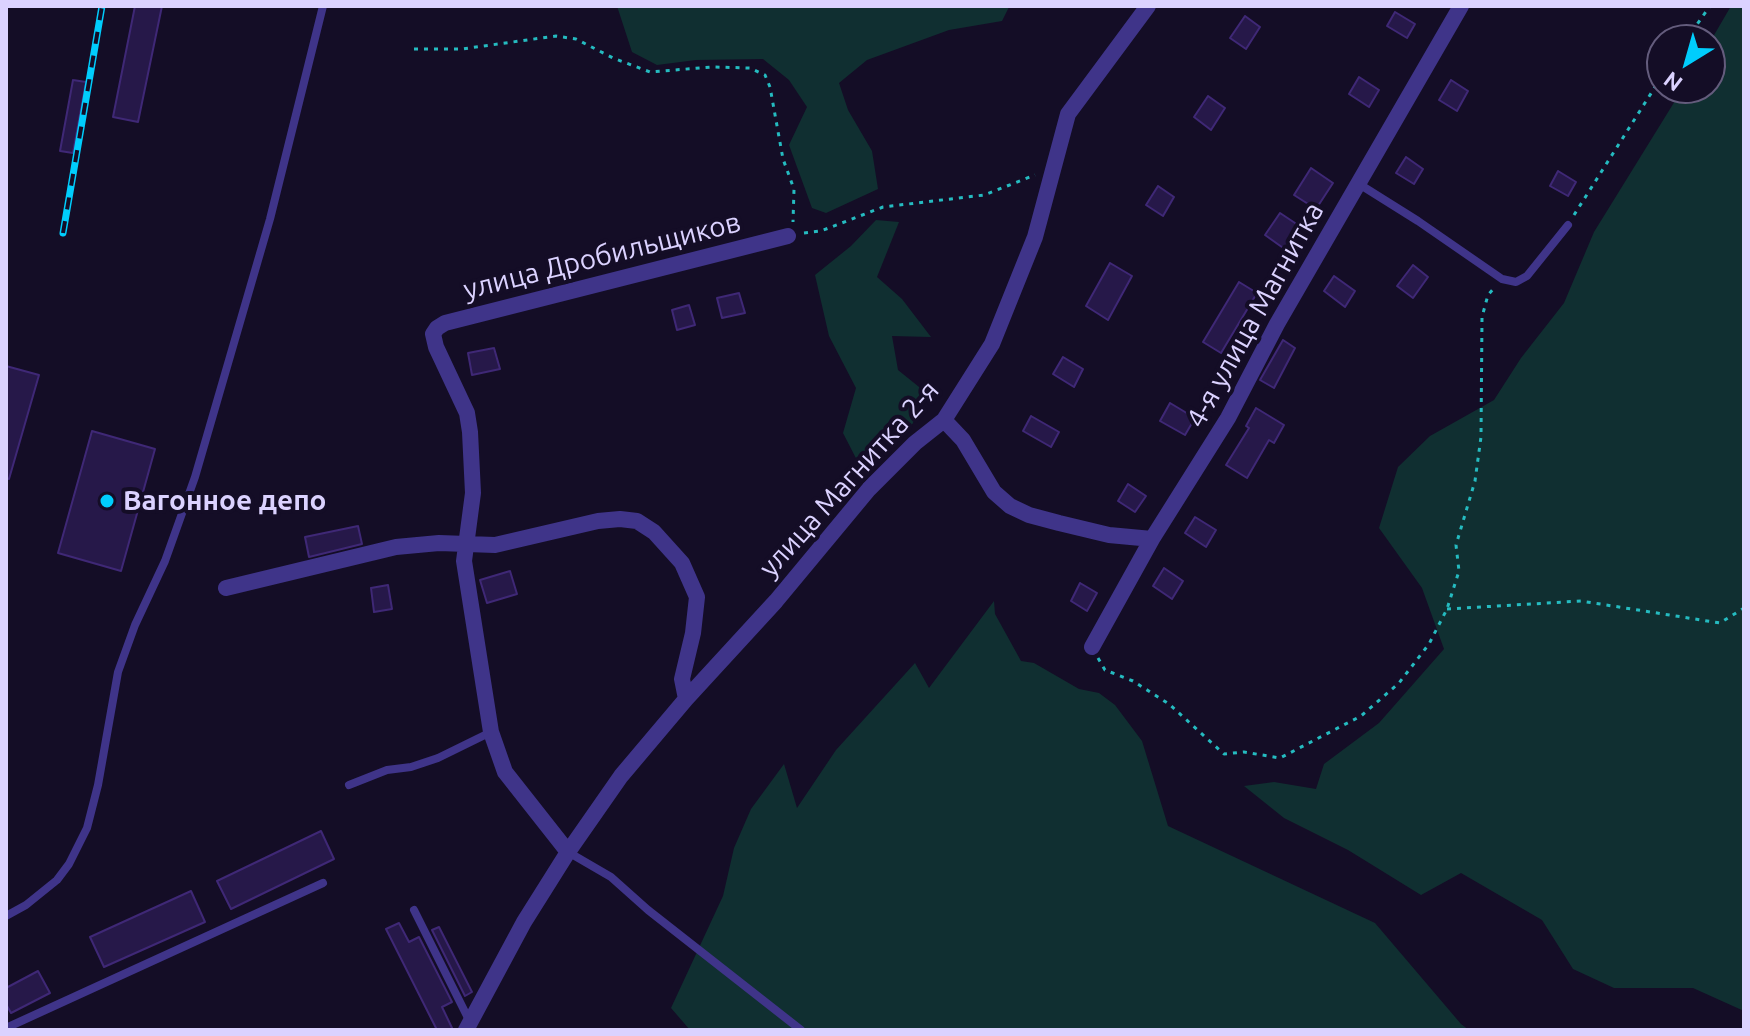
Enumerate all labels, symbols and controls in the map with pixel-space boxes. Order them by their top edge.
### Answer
north arrow [1646,24,1726,104]
text: N [1658,67,1687,97]
street label: 4-я улица Магнитка [1179,196,1331,434]
street label: улица Дробильщиков [460,205,744,307]
street label: улица Магнитка 2-я [752,374,946,584]
place label: Вагонное депо [123,484,326,518]
marker: Вагонное депо [98,492,116,510]

